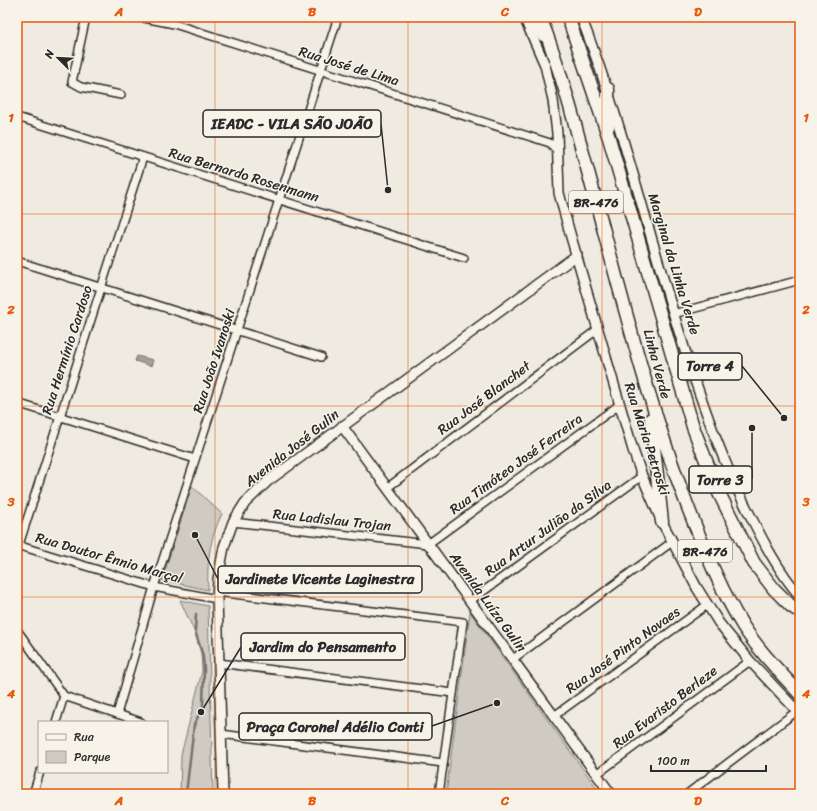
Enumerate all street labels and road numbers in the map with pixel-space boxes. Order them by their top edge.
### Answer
street label: Rua José de Lima [296,39,402,93]
street label: Rua Bernardo Rosenmann [166,140,323,210]
street label: Marginal da Linha Verde [641,190,707,338]
road number: BR-476 [569,191,623,213]
street label: Rua Hermínio Cardoso [34,282,100,418]
street label: Rua João Ivanoski [185,304,243,416]
street label: Linha Verde [636,326,678,402]
street label: Rua José Blanchet [432,353,537,442]
street label: Rua Maria Petroski [617,379,677,500]
street label: Avenida José Gulin [238,403,345,494]
street label: Rua Timóteo José Ferreira [444,407,588,521]
street label: Rua Artur Julião da Silva [479,473,617,583]
street label: Rua Ladislau Trojan [272,501,393,539]
street label: Rua Doutor Ênnio Marçal [33,525,186,591]
road number: BR-476 [678,540,732,562]
street label: Avenida Luíza Gulin [442,546,533,658]
street label: Rua José Pinto Novaes [560,599,686,700]
street label: Rua Evaristo Berleze [607,659,723,755]

